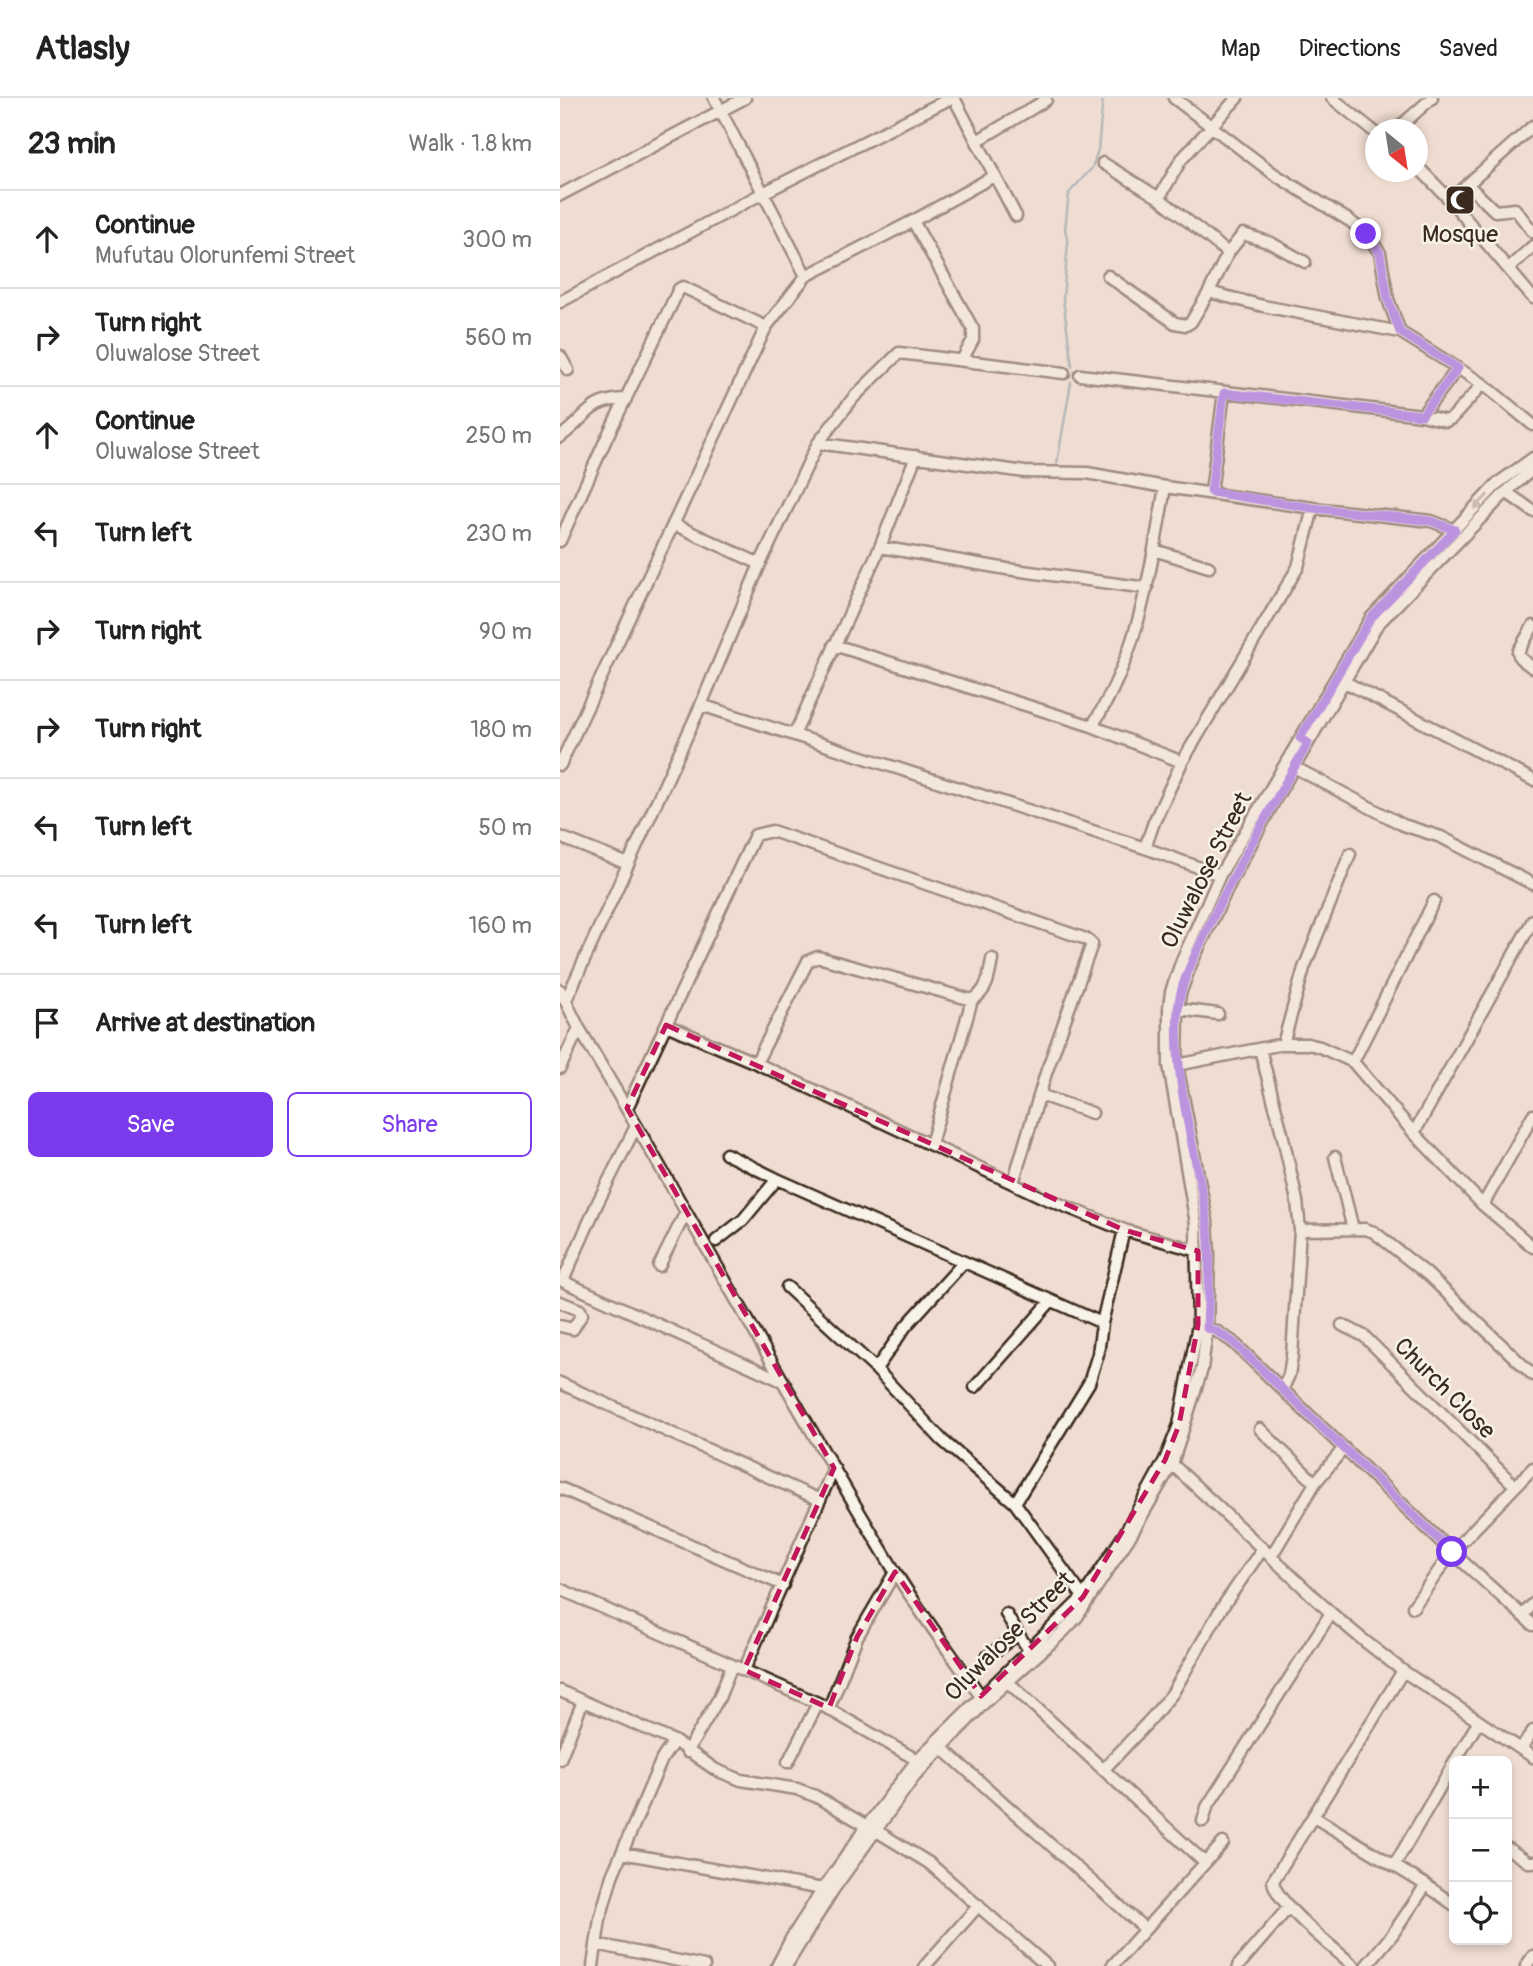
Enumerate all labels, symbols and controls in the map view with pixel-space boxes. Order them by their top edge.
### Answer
text: Atlasly [35,28,130,69]
text: Map [1221,34,1261,63]
text: Directions [1299,34,1400,63]
text: Saved [1438,34,1498,63]
north arrow [1365,119,1428,182]
text: 23 min [28,125,116,162]
text: Walk · 1.8 km [409,129,532,158]
mosque icon: Mosque [1443,183,1477,217]
text: Continue [95,209,195,241]
route end [1350,218,1381,249]
icon: ahead [28,220,66,258]
place label: Mosque [1422,220,1498,249]
text: 300 m [462,225,532,254]
text: Mufutau Olorunfemi Street [95,241,355,270]
text: Turn right [95,307,201,339]
icon: right [28,318,66,356]
text: 560 m [465,323,532,352]
text: Oluwalose Street [95,339,260,368]
text: Continue [95,405,195,437]
icon: ahead [28,416,66,454]
text: 250 m [466,421,532,450]
text: Oluwalose Street [95,437,260,466]
one-way arrow [1474,493,1490,510]
icon: left [28,514,66,552]
text: Turn left [95,517,191,549]
text: 230 m [466,519,532,548]
icon: right [28,612,66,650]
text: Turn right [95,615,201,647]
text: 90 m [479,617,532,646]
icon: right [28,710,66,748]
text: Turn right [95,713,201,745]
text: 180 m [470,715,532,744]
street label: Oluwalose Street [1155,787,1259,953]
icon: left [28,808,66,846]
text: Turn left [95,811,191,843]
text: 50 m [478,813,532,842]
icon: left [28,906,66,944]
text: Turn left [95,909,191,941]
text: 160 m [468,911,532,940]
icon: arrive [28,1004,66,1042]
text: Arrive at destination [95,1007,315,1039]
button: Save [28,1092,273,1157]
button: Share [287,1092,532,1157]
street label: Church Close [1388,1332,1501,1445]
route start [1436,1536,1467,1567]
street label: Oluwalose Street [938,1565,1081,1707]
map controls [1449,1756,1512,1945]
button: + [1449,1756,1512,1819]
button: − [1449,1819,1512,1882]
button: locate [1449,1882,1512,1945]

